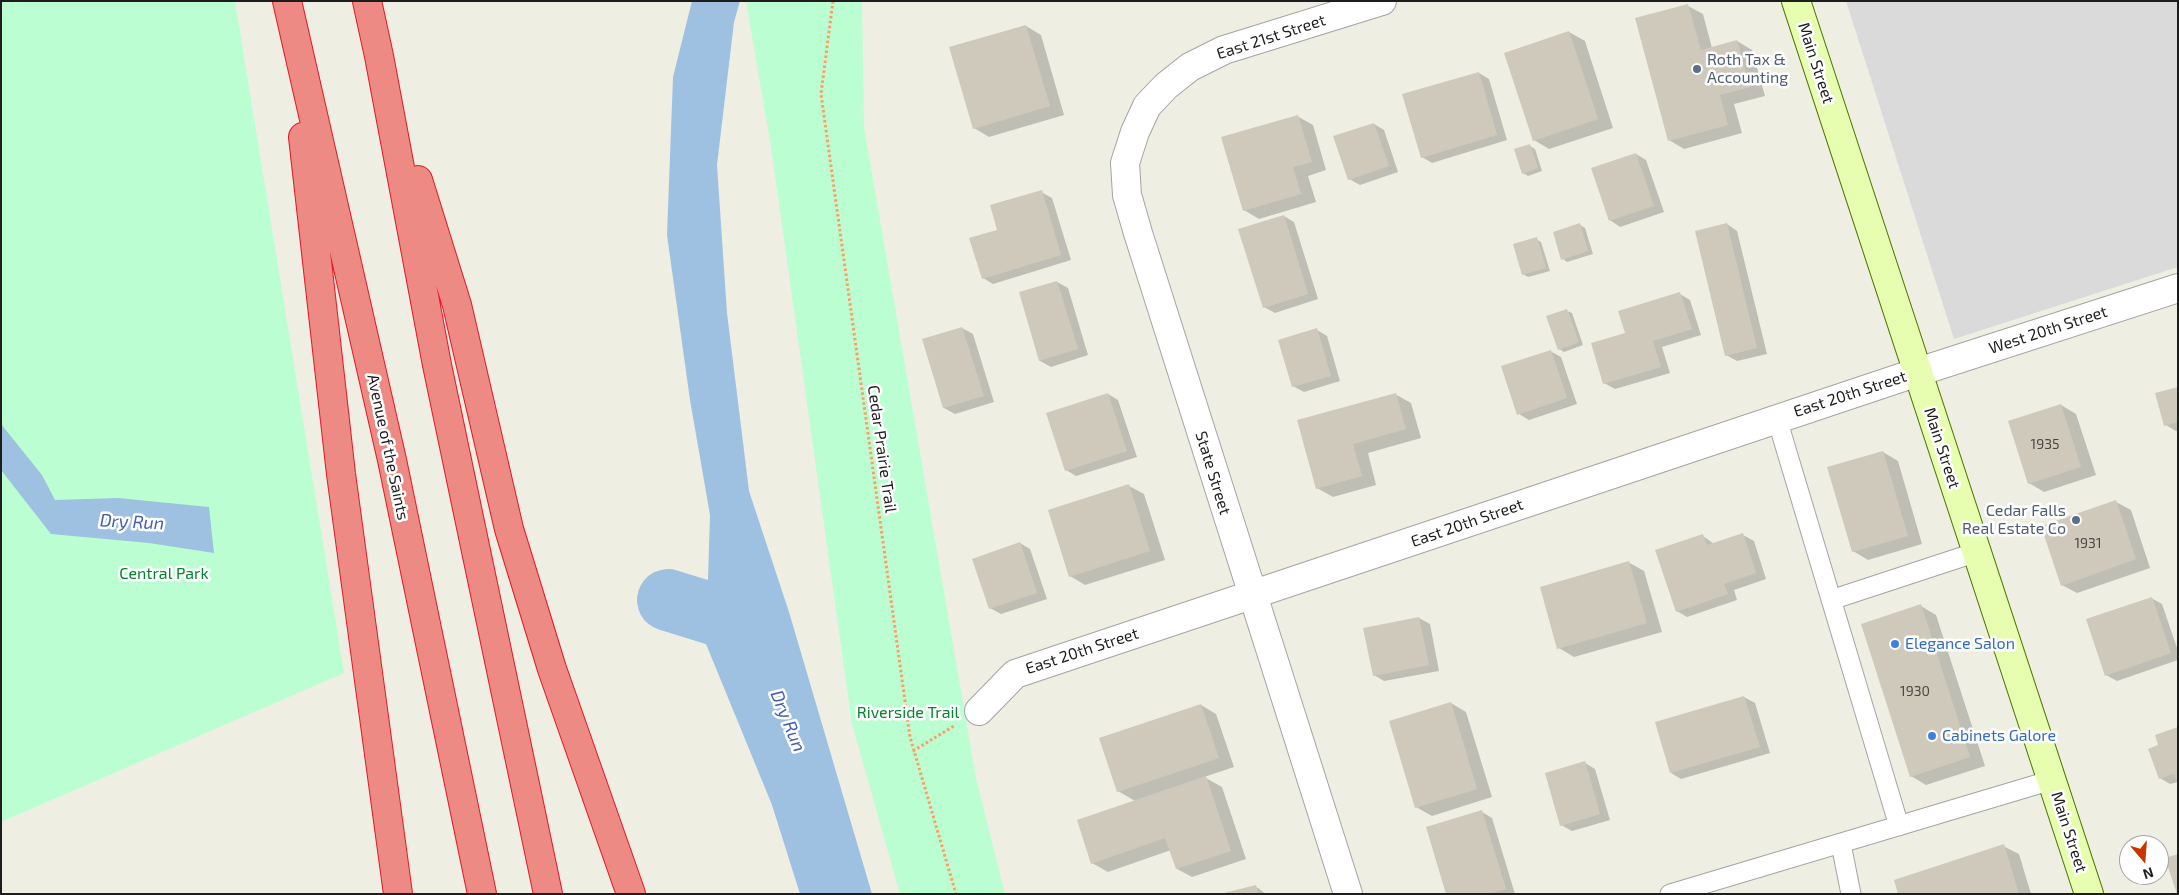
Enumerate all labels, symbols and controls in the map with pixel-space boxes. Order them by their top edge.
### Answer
street label: East 21st Street [1214,10,1328,64]
street label: Main Street [1794,20,1838,106]
place label: Roth Tax & Accounting [1707,50,1788,88]
marker: Roth Tax & Accounting [1691,63,1703,75]
street label: West 20th Street [1986,302,2110,358]
street label: East 20th Street [1791,367,1909,421]
street label: Avenue of the Saints [363,372,413,522]
street label: Cedar Prairie Trail [864,384,900,514]
street label: Main Street [1920,405,1964,491]
street label: State Street [1191,429,1235,517]
house number: 1935 [2031,436,2059,452]
street label: East 20th Street [1408,495,1526,551]
place label: Cedar Falls Real Estate Co [1962,501,2066,539]
water label: Dry Run [99,510,165,534]
marker: Cedar Falls Real Estate Co [2070,514,2082,526]
house number: 1931 [2075,535,2101,551]
park label: Central Park [119,564,209,584]
street label: East 20th Street [1023,624,1141,678]
place label: Elegance Salon [1905,634,2015,654]
marker: Elegance Salon [1889,638,1901,650]
house number: 1930 [1900,683,1930,699]
water label: Dry Run [766,687,810,755]
park label: Riverside Trail [857,703,959,723]
place label: Cabinets Galore [1942,726,2056,746]
marker: Cabinets Galore [1926,730,1938,742]
street label: Main Street [2047,789,2091,875]
north arrow [2119,835,2169,885]
text: N [2141,864,2156,883]

